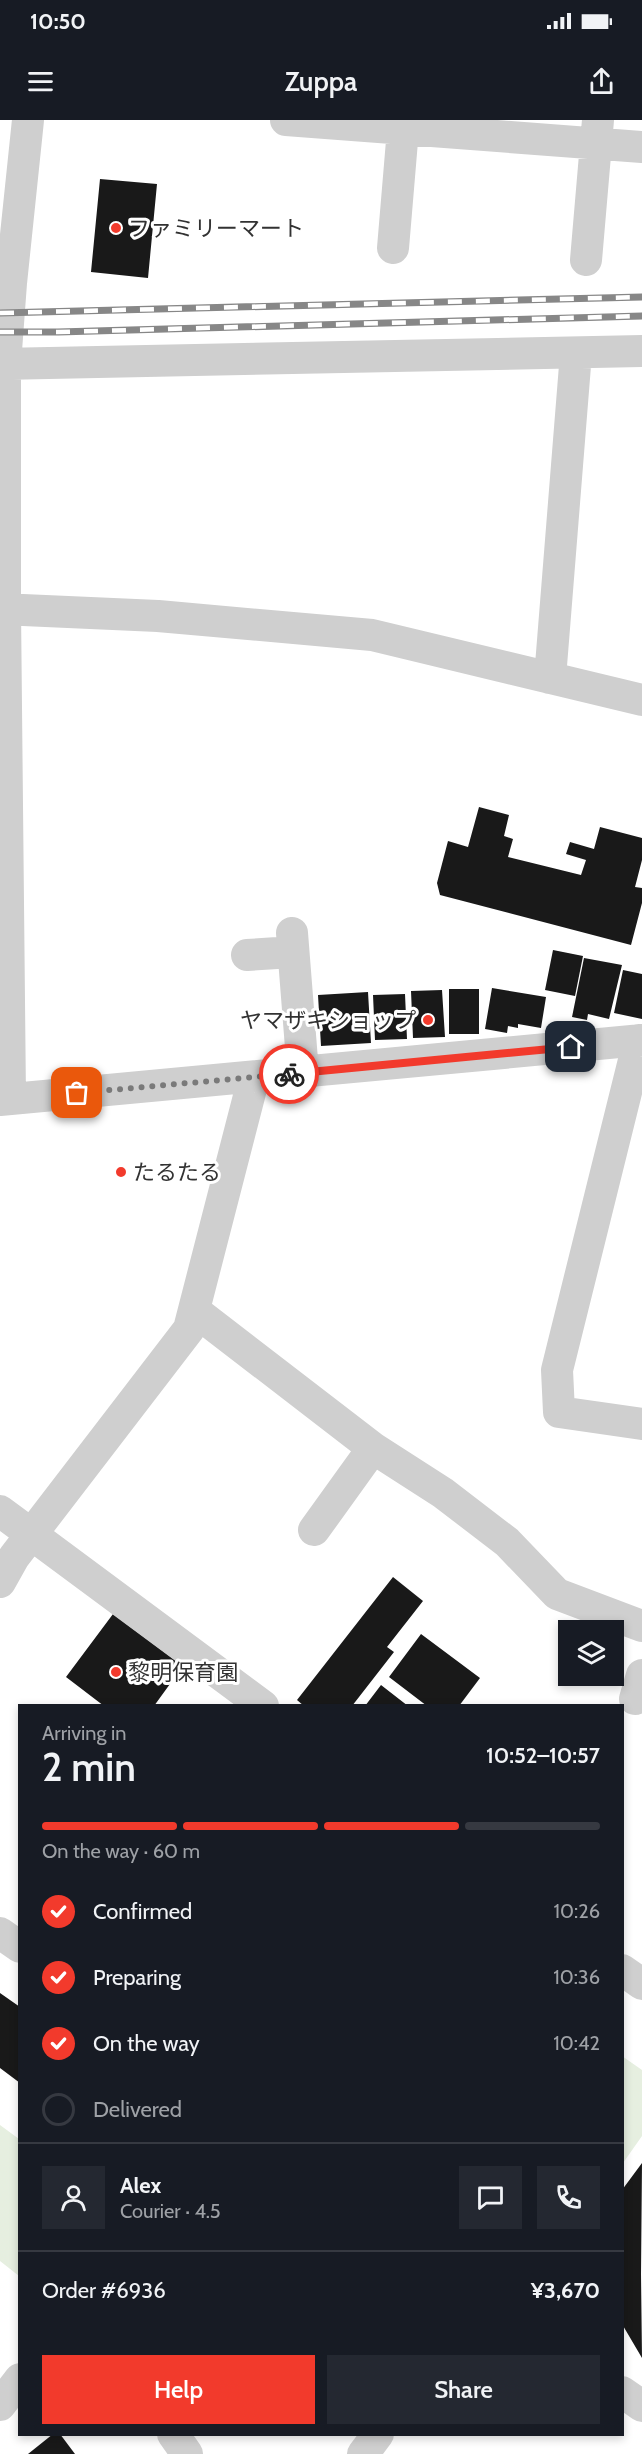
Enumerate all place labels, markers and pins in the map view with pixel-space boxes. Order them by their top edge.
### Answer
place label: ファミリーマート [128,215,304,242]
marker: ファミリーマート [109,221,123,235]
place label: ヤマザキショップ [240,1007,416,1034]
marker: ヤマザキショップ [421,1013,435,1027]
pin [545,1021,596,1072]
pin [51,1067,102,1118]
place label: たるたる [133,1159,221,1186]
marker: たるたる [114,1165,128,1179]
place label: 黎明保育園 [128,1659,238,1686]
marker: 黎明保育園 [109,1665,123,1679]

